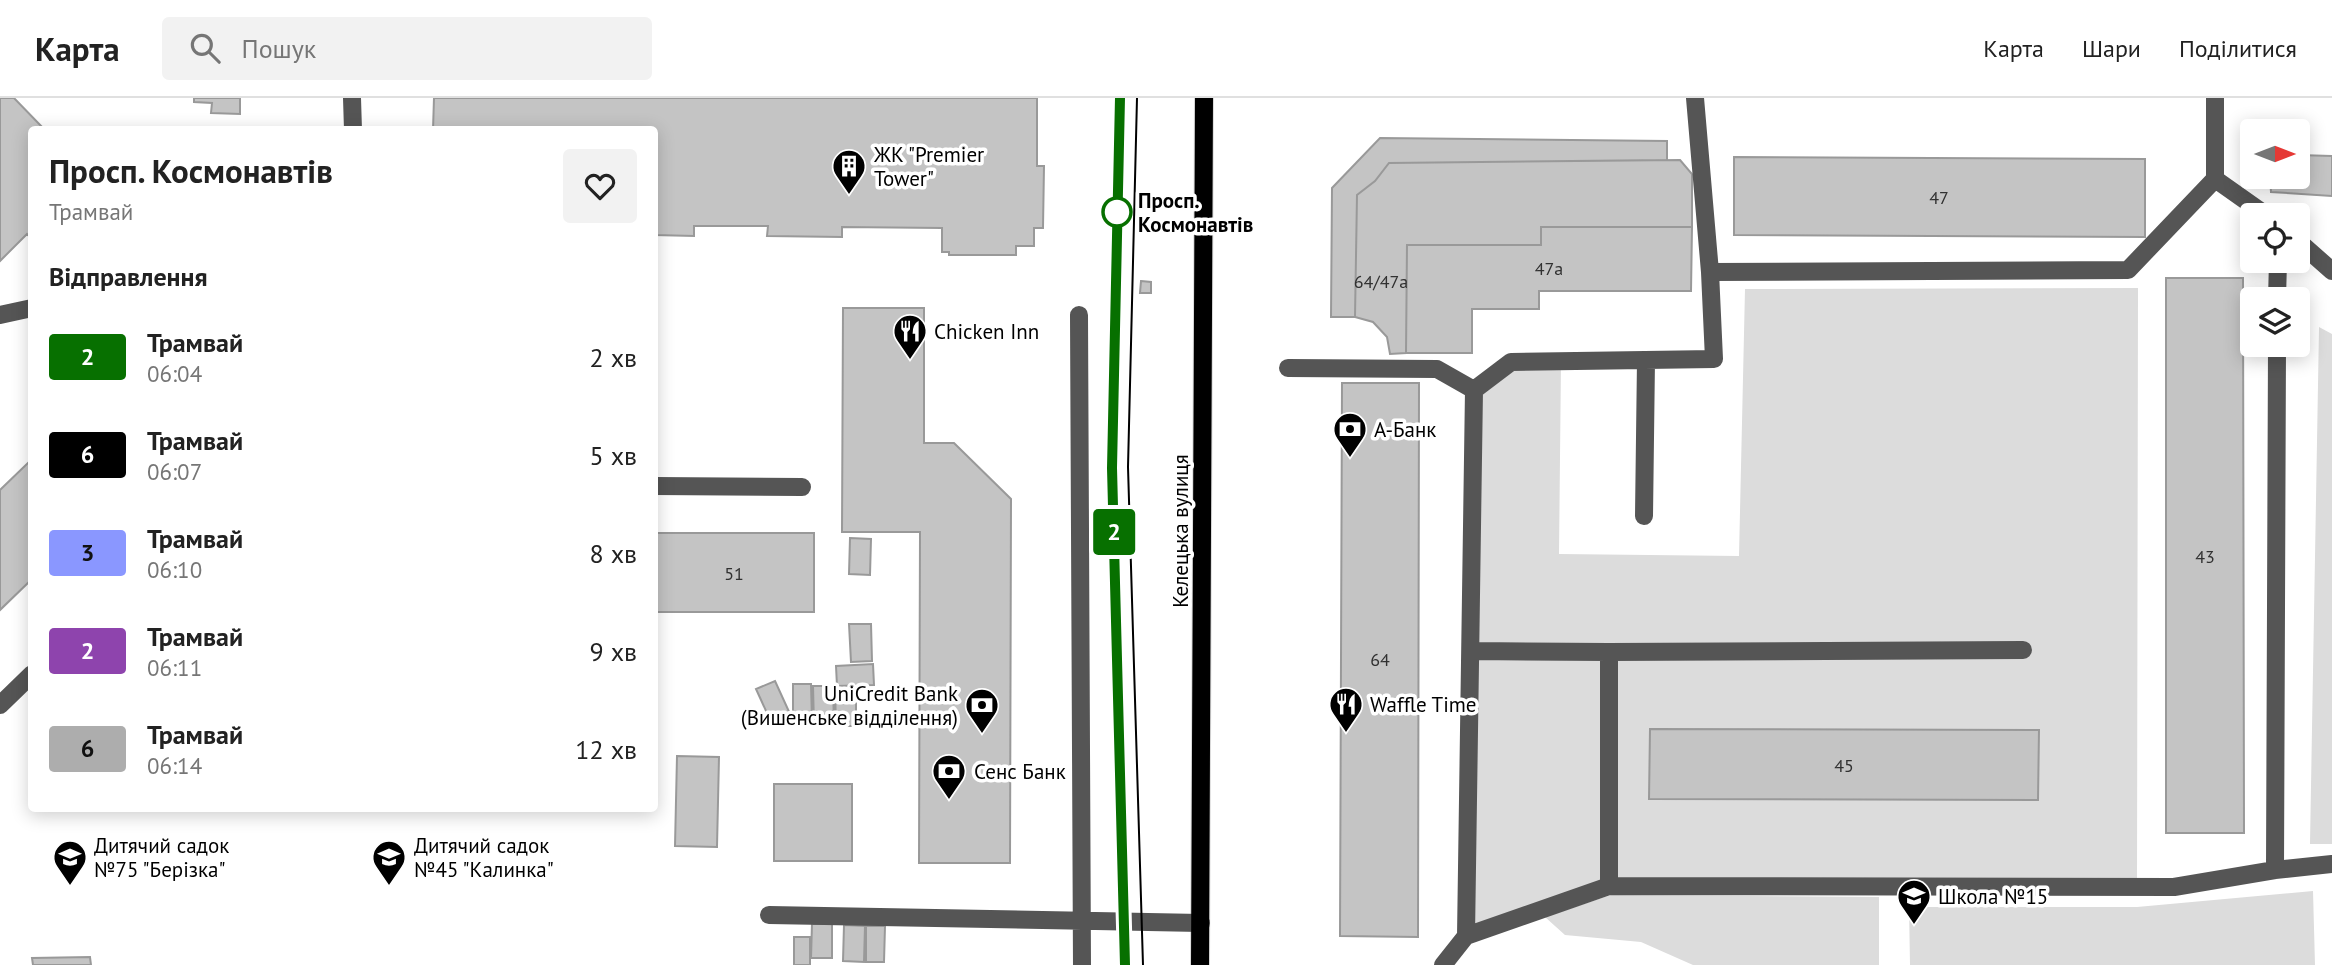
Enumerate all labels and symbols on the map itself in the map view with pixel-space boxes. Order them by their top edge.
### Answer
north arrow [2240,119,2310,189]
place label: ЖК "Premier Tower" [873,141,984,192]
building icon: ЖК "Premier Tower" [830,147,868,196]
house number: 47 [1929,186,1949,209]
place label: Просп. Космонавтів [1138,187,1253,238]
marker: Просп. Космонавтів [1102,197,1132,227]
house number: 47а [1535,257,1563,280]
house number: 64/47а [1354,270,1408,293]
restaurant icon: Chicken Inn [891,312,929,361]
place label: Chicken Inn [934,318,1039,345]
bank icon: А-Банк [1331,410,1369,459]
place label: А-Банк [1374,416,1436,443]
street label: Келецька вулиця [1167,454,1194,608]
line badge: 2 [1091,509,1137,555]
house number: 43 [2195,545,2215,568]
house number: 51 [724,562,744,585]
house number: 64 [1370,648,1390,671]
place label: UniCredit Bank (Вишенське відділення) [741,680,958,731]
restaurant icon: Waffle Time [1327,685,1365,734]
bank icon: UniCredit Bank (Вишенське відділення) [963,686,1001,735]
place label: Waffle Time [1370,691,1477,718]
bank icon: Сенс Банк [930,752,968,801]
house number: 45 [1834,754,1854,777]
place label: Сенс Банк [974,758,1066,785]
place label: Дитячий садок №75 "Берізка" [94,832,229,883]
place label: Дитячий садок №45 "Калинка" [414,832,554,883]
school or university icon: Дитячий садок №75 "Берізка" [51,838,89,887]
school or university icon: Дитячий садок №45 "Калинка" [370,838,408,887]
school or university icon: Школа №15 [1895,877,1933,926]
place label: Школа №15 [1938,883,2048,910]

